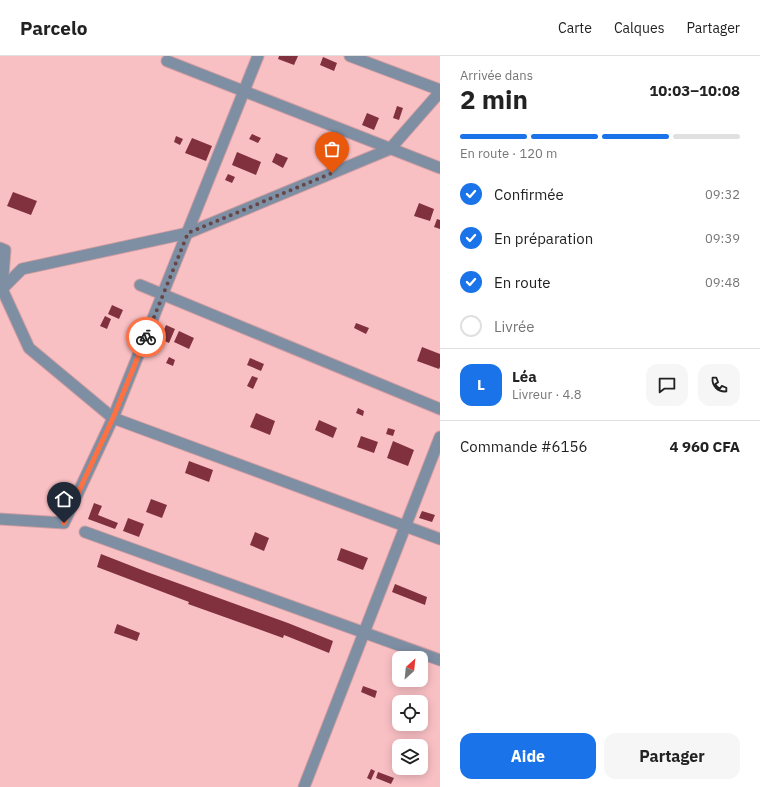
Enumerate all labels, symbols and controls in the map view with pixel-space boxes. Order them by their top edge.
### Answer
text: Parcelo [20,16,87,40]
text: Carte [558,19,592,37]
text: Calques [614,19,664,37]
text: Partager [686,19,740,37]
text: Arrivée dans [460,67,533,84]
text: 10:03–10:08 [649,81,740,100]
text: 2 min [460,82,528,116]
pin [315,132,349,173]
icon: bag [321,138,343,160]
text: En route · 120 m [460,145,557,162]
icon: check [460,183,482,205]
text: Confirmée [494,185,564,204]
text: 09:32 [705,186,740,203]
icon: check [460,227,482,249]
text: En préparation [494,229,593,248]
text: 09:39 [705,230,740,247]
icon: check [460,271,482,293]
text: En route [494,273,551,292]
text: 09:48 [705,274,740,291]
courier [126,317,166,357]
text: Livrée [494,317,535,336]
icon: bike [135,326,157,348]
button: chat [646,364,688,406]
button: phone [698,364,740,406]
text: Léa [512,367,537,386]
text: L [477,375,485,394]
text: Livreur · 4.8 [512,386,582,403]
text: Commande #6156 [460,437,588,456]
text: 4 960 CFA [669,437,740,456]
pin [47,482,81,523]
icon: home [53,488,75,510]
north arrow [392,651,428,687]
map controls [392,651,428,775]
button: locate [392,695,428,731]
button: Aide [460,733,596,779]
button: Partager [604,733,740,779]
button: layers [392,739,428,775]

